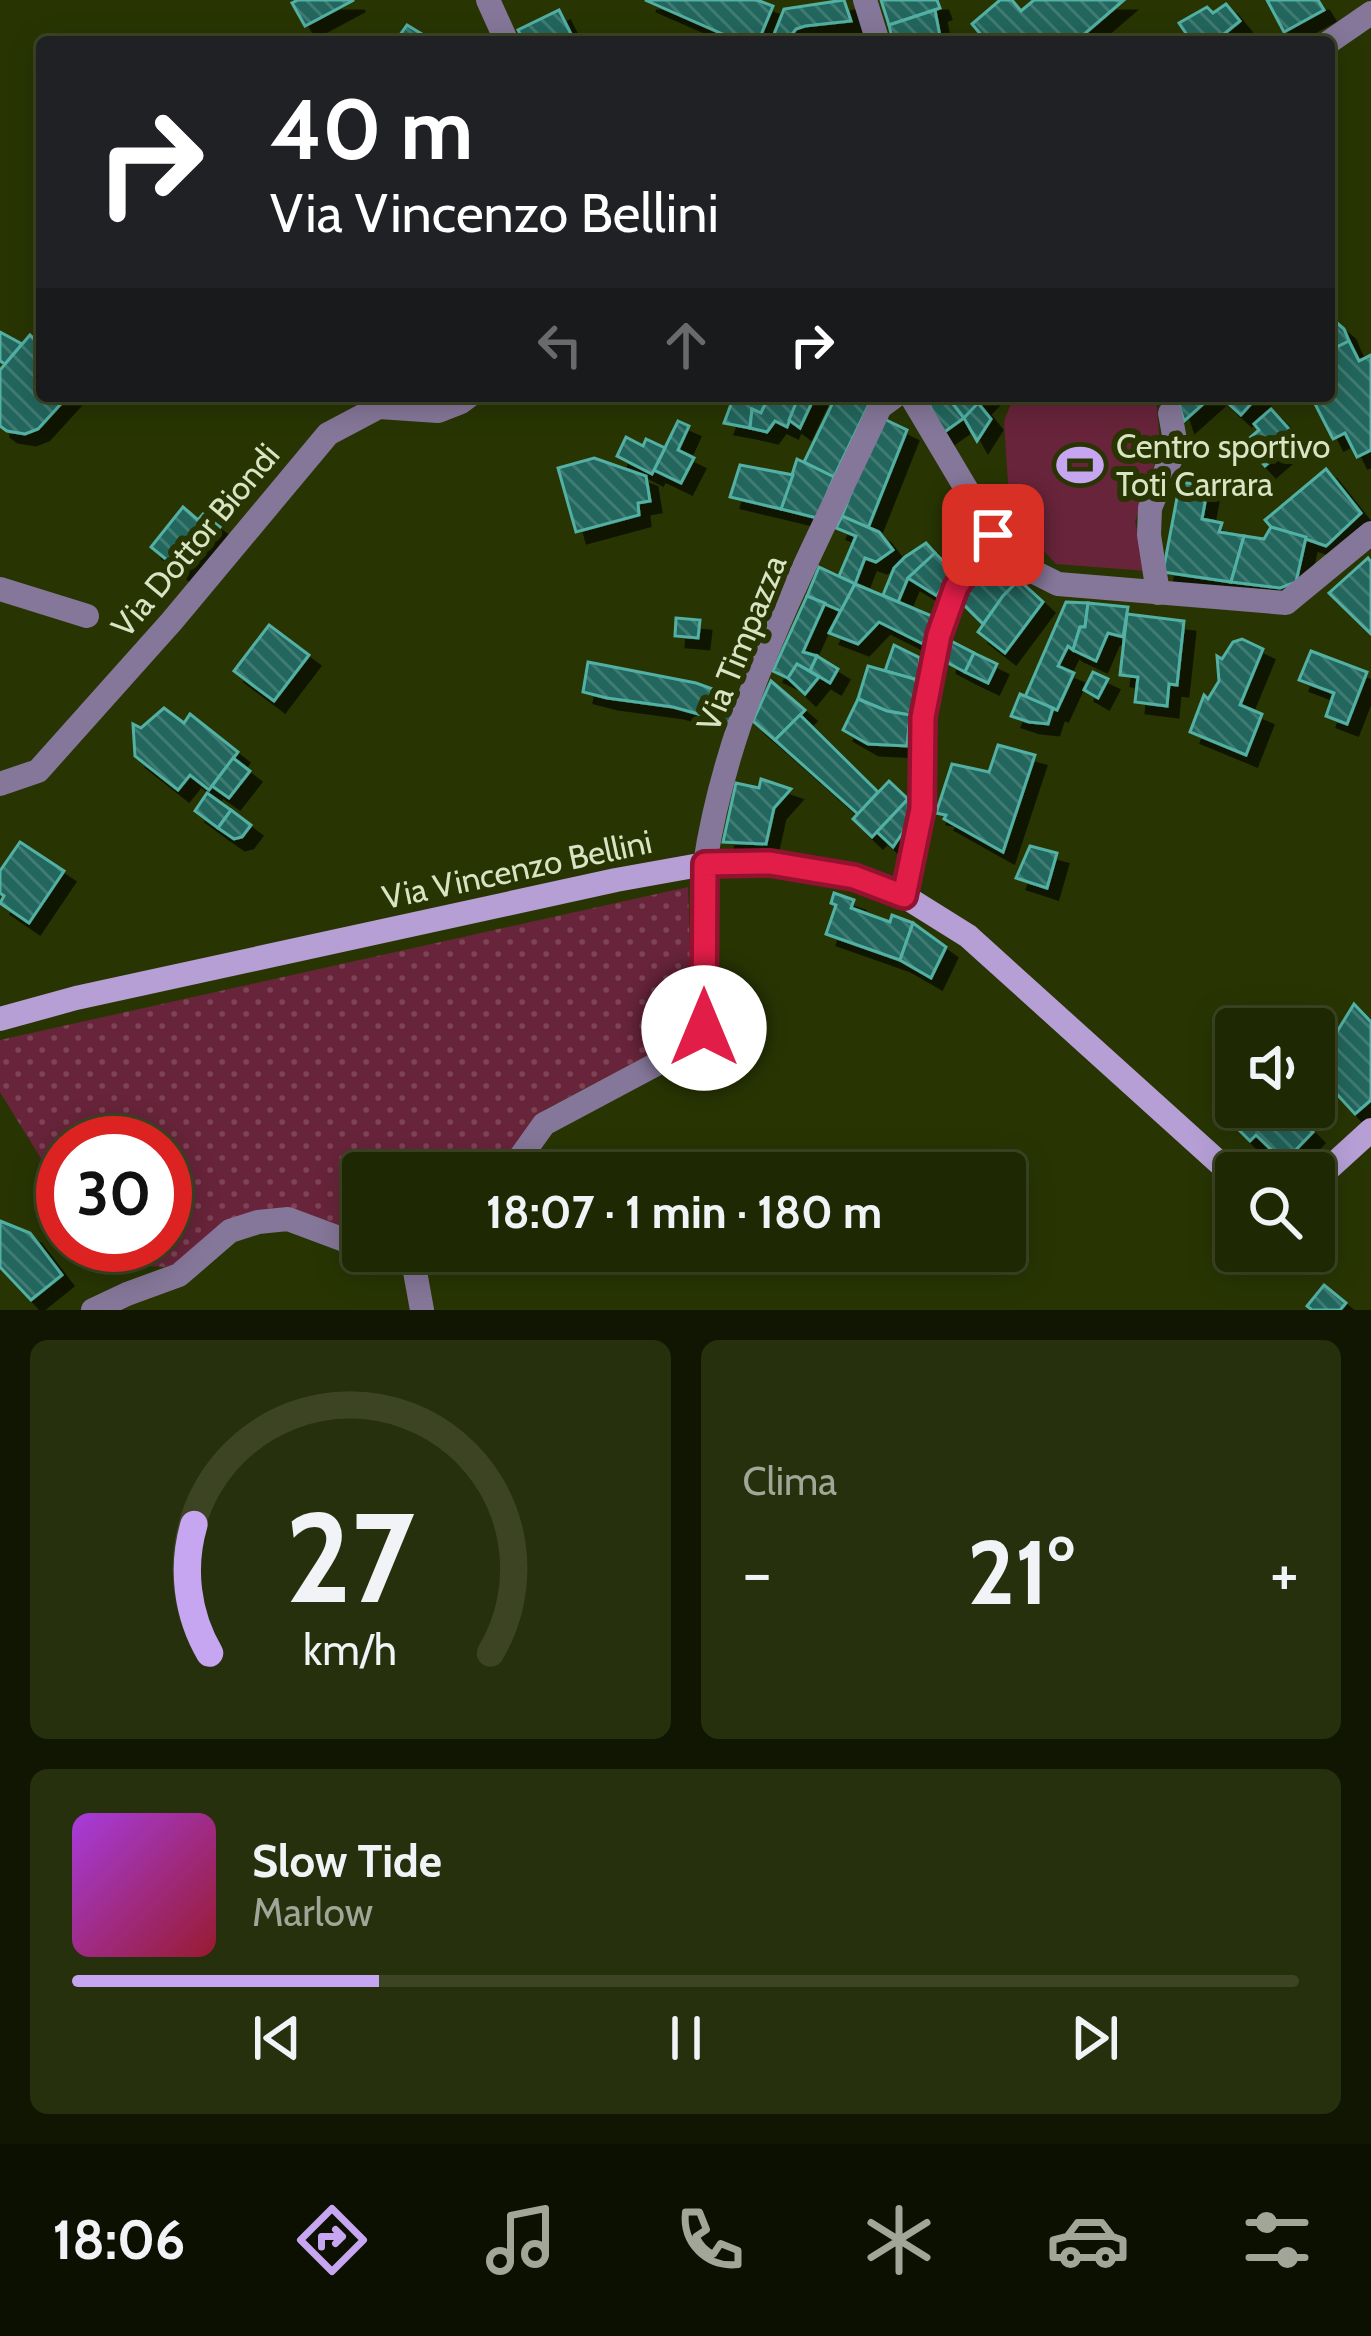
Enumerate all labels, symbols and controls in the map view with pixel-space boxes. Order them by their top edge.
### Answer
text: 40 m [270,78,473,180]
icon: right [72,84,228,240]
text: Via Vincenzo Bellini [270,180,719,246]
icon: left [527,312,593,378]
icon: ahead [653,312,719,378]
icon: right [779,312,845,378]
place label: Centro sportivo Toti Carrara [1116,426,1330,504]
street label: Via Dottor Biondi [103,435,287,645]
sports icon: Centro sportivo Toti Carrara [1055,440,1105,490]
pin [942,484,1044,586]
icon: arrive [960,502,1026,568]
street label: Via Timpazza [688,549,794,737]
street label: Via Vincenzo Bellini [379,821,655,917]
position arrow [641,965,767,1091]
map controls [1215,1008,1335,1272]
button: sound [1215,1008,1335,1128]
speed limit sign: 30 [36,1116,192,1272]
button: search [1215,1152,1335,1272]
text: 18:07 · 1 min · 180 m [486,1185,882,1239]
text: Clima [743,1457,837,1505]
text: 27 [285,1482,415,1633]
text: 21° [967,1517,1074,1627]
text: − [743,1532,772,1613]
text: + [1270,1532,1299,1613]
text: km/h [303,1623,397,1675]
text: Slow Tide [252,1834,442,1888]
text: Marlow [252,1888,373,1936]
icon: previous [244,2005,310,2071]
icon: pause [653,2005,719,2071]
icon: next [1062,2005,1128,2071]
icon: directions [290,2198,374,2282]
icon: music [479,2198,563,2282]
icon: phone [668,2198,752,2282]
icon: climate [857,2198,941,2282]
icon: car [1046,2198,1130,2282]
icon: filters [1235,2198,1319,2282]
text: 18:06 [52,2207,185,2273]

